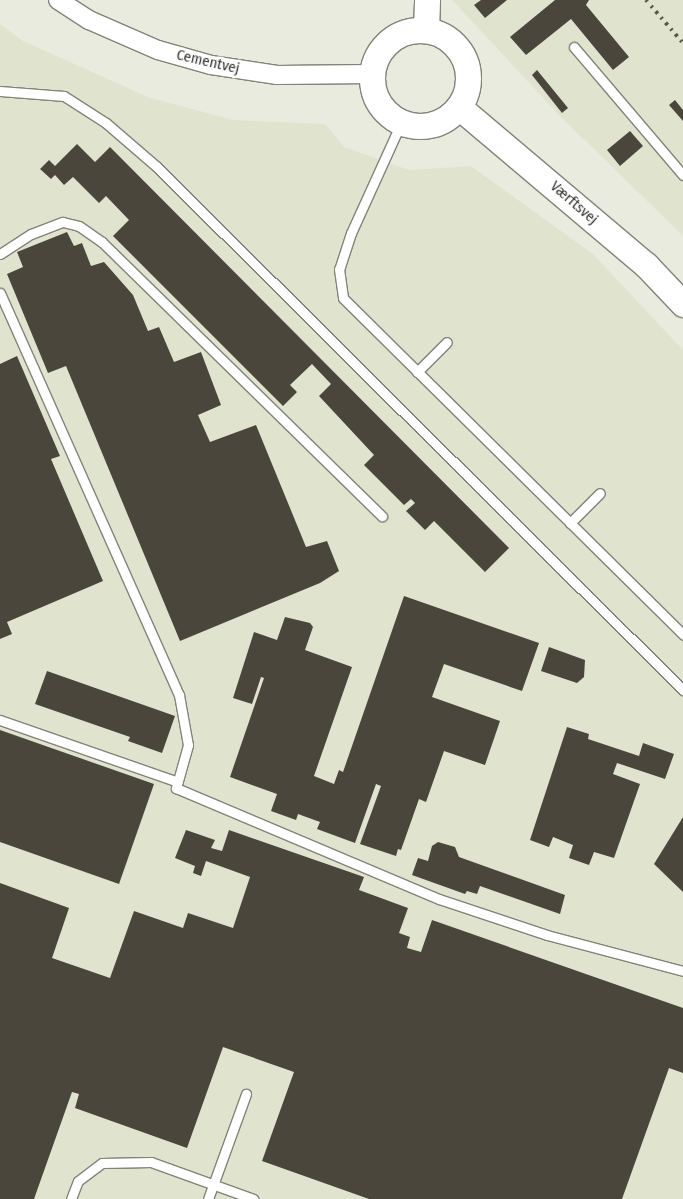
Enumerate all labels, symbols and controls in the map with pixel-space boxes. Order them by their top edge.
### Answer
street label: Cementvej [175,46,241,78]
street label: Værftsvej [546,177,602,229]

